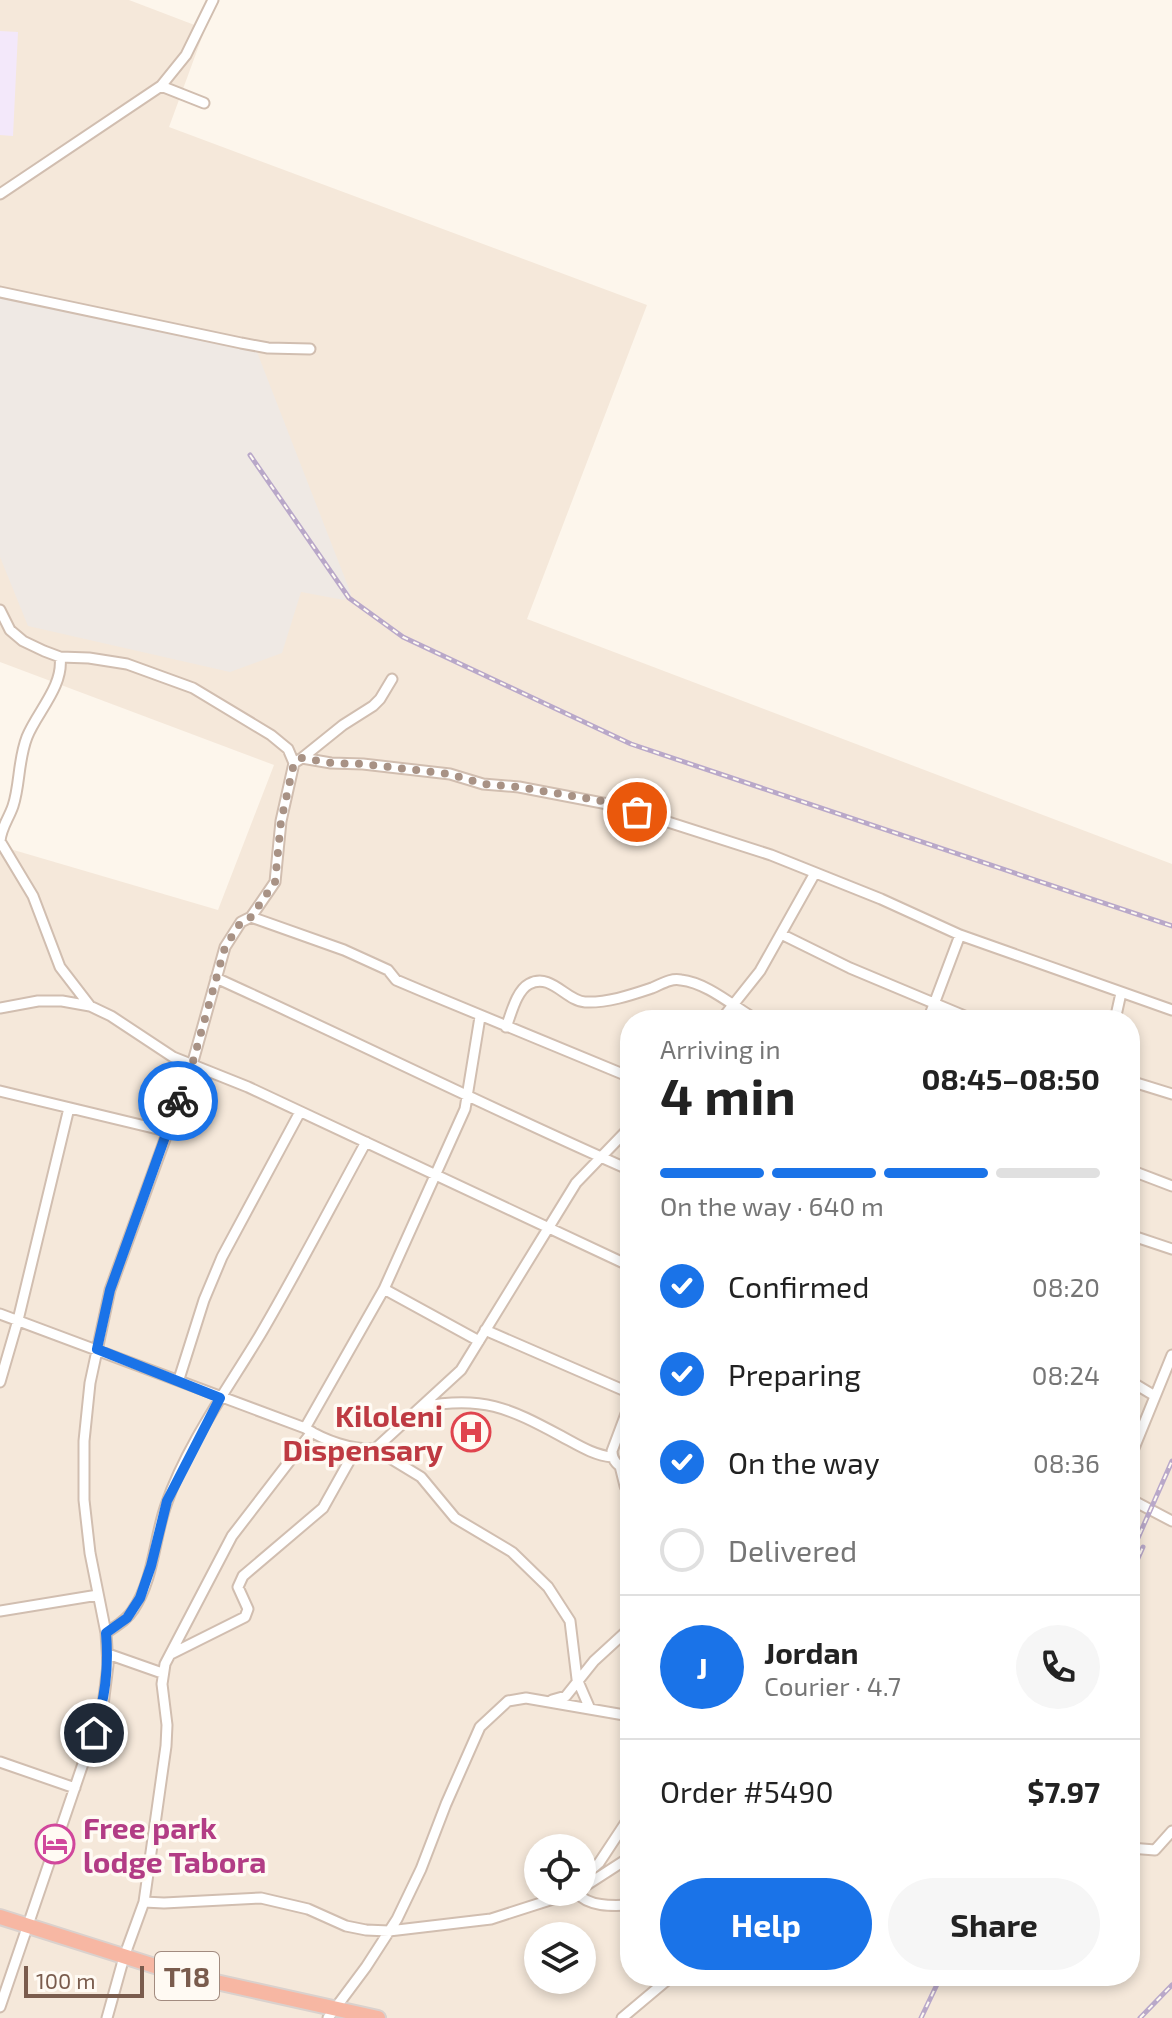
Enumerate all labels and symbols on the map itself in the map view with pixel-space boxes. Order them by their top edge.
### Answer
pin [603,778,671,846]
courier [138,1061,218,1141]
place label: Kiloleni Dispensary [283,1397,443,1468]
hospital icon: Kiloleni Dispensary [450,1411,492,1453]
pin [60,1699,128,1767]
place label: Free park lodge Tabora [83,1809,266,1879]
hotel icon: Free park lodge Tabora [34,1823,76,1865]
road number: T18 [155,1952,219,2000]
scale bar [24,1962,144,1998]

